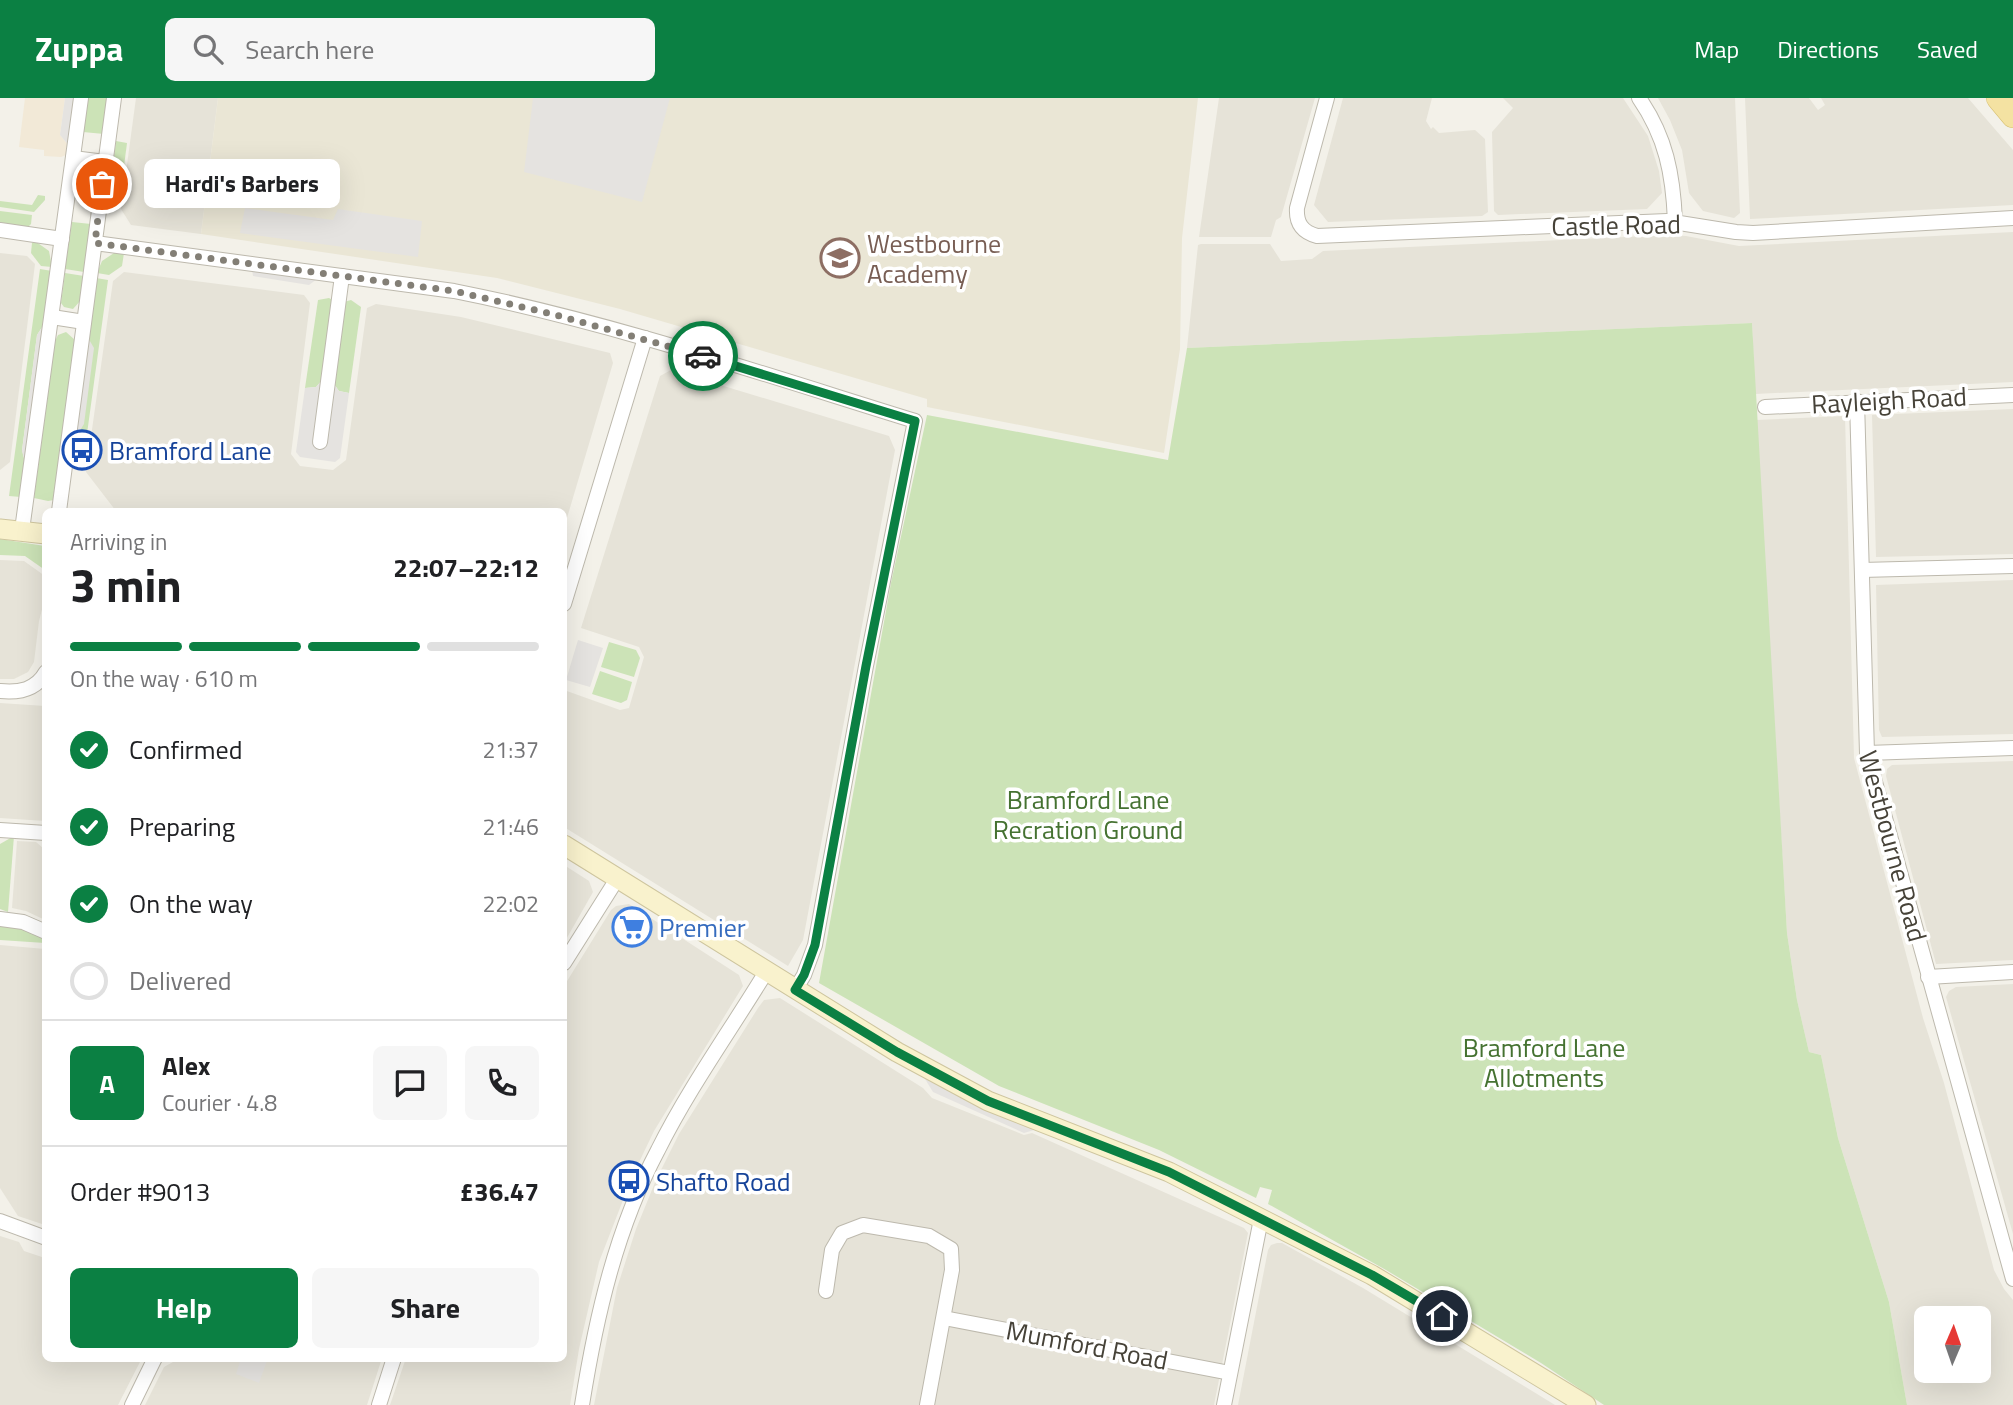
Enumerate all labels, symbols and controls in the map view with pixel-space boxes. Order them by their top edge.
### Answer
search box [165,18,655,81]
text: Zuppa [35,24,123,74]
icon: search [189,30,227,68]
text: Search here [245,30,374,69]
text: Map [1694,31,1739,67]
text: Directions [1777,31,1879,67]
text: Saved [1917,31,1978,67]
pin [72,154,132,214]
callout: Hardi's Barbers [144,160,340,208]
icon: bag [83,165,121,203]
text: Hardi's Barbers [165,166,319,201]
street label: Castle Road [1551,204,1681,246]
place label: Westbourne Academy [867,224,1001,293]
school or university icon: Westbourne Academy [819,237,861,279]
courier [668,321,738,391]
icon: car [684,337,722,375]
street label: Rayleigh Road [1810,376,1968,424]
bus stop icon: Bramford Lane [61,429,103,471]
place label: Bramford Lane [109,431,272,470]
text: Arriving in [70,524,167,559]
text: 22:07–22:12 [393,548,539,587]
text: 3 min [70,550,182,620]
text: On the way · 610 m [70,661,258,696]
text: Confirmed [129,730,243,769]
icon: check [70,731,108,769]
text: 21:37 [482,732,539,767]
street label: Westbourne Road [1849,746,1937,946]
park label: Bramford Lane Recration Ground [993,780,1183,849]
text: Preparing [129,807,235,846]
icon: check [70,808,108,846]
text: 21:46 [482,809,539,844]
text: On the way [129,884,253,923]
icon: check [70,885,108,923]
text: 22:02 [482,886,539,921]
supermarket icon: Premier [611,906,653,948]
place label: Premier [659,908,746,947]
text: Delivered [129,961,232,1000]
park label: Bramford Lane Allotments [1463,1028,1625,1097]
text: Alex [162,1046,210,1085]
button: chat [373,1046,447,1120]
button: phone [465,1046,539,1120]
text: A [99,1064,115,1103]
text: Courier · 4.8 [162,1085,277,1120]
bus stop icon: Shafto Road [608,1160,650,1202]
place label: Shafto Road [656,1162,791,1201]
text: Order #9013 [70,1172,210,1211]
text: £36.47 [460,1172,539,1211]
button: Help [70,1268,298,1348]
button: Share [312,1268,539,1348]
pin [1412,1286,1472,1346]
icon: home [1423,1297,1461,1335]
north arrow [1914,1306,1992,1382]
map controls [1914,1306,1991,1383]
street label: Mumford Road [1003,1310,1171,1380]

